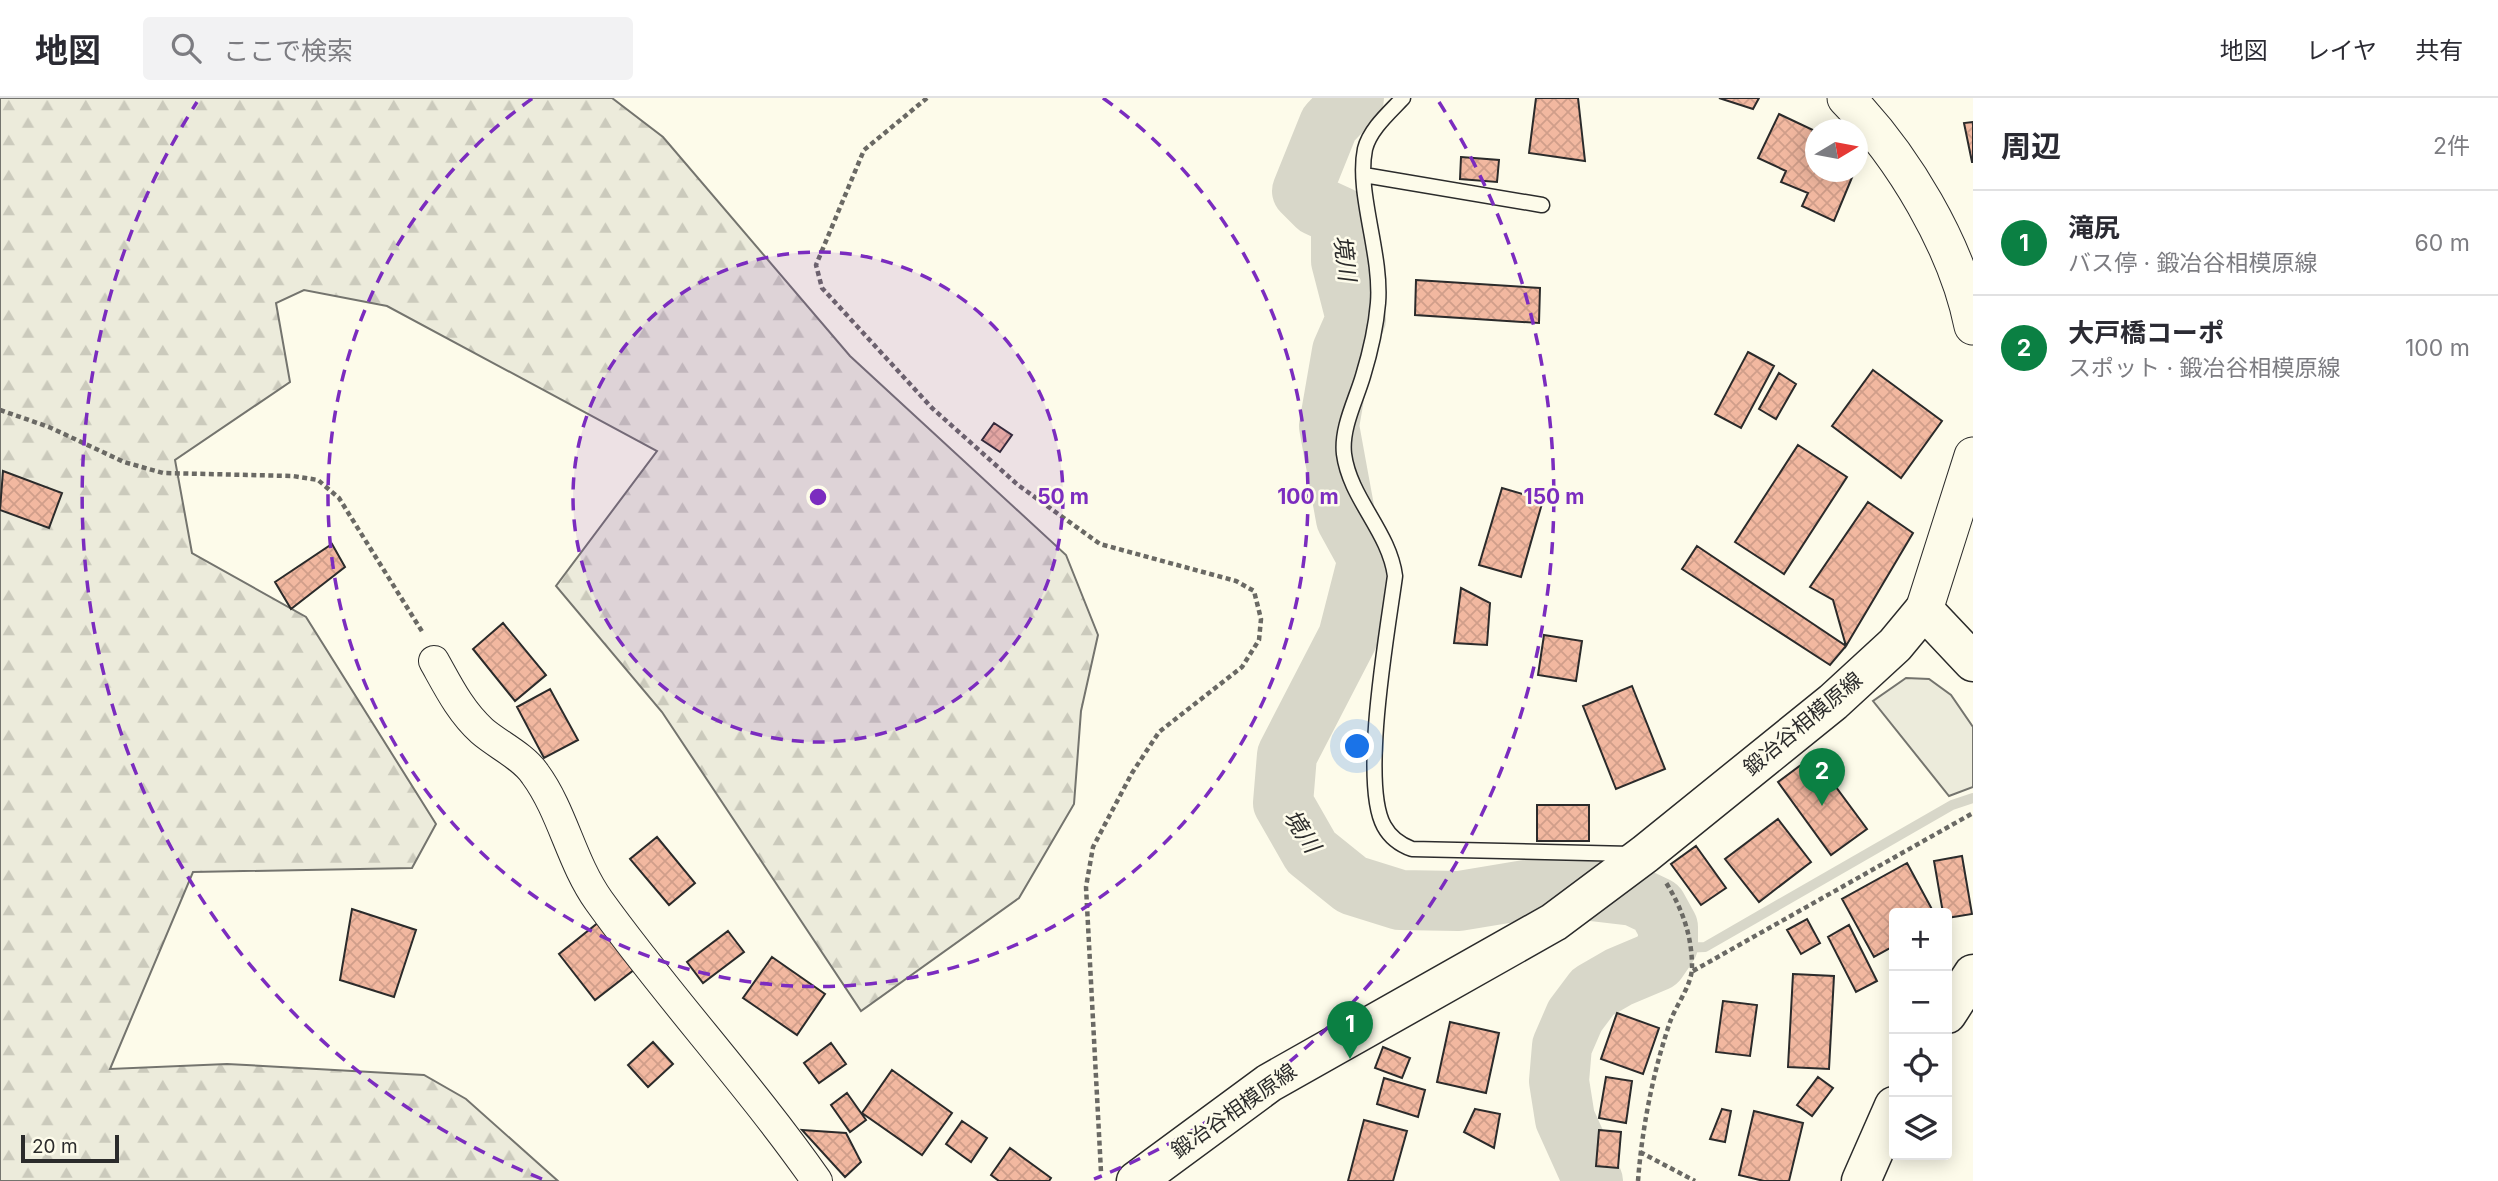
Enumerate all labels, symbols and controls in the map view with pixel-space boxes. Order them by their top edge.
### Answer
search box [143,17,633,80]
icon: search [167,29,205,67]
text: 地図 [35,30,101,70]
text: ここで検索 [223,35,353,66]
text: 地図 [2220,36,2268,65]
text: レイヤ [2306,36,2377,65]
text: 共有 [2415,36,2463,65]
north arrow [1805,119,1868,182]
text: 周辺 [2001,128,2061,164]
text: 2件 [2433,132,2470,160]
text: 滝尻 [2068,212,2120,243]
text: 1 [2019,229,2029,257]
text: 60 m [2415,229,2470,257]
water label: 境川 [1328,233,1362,286]
text: バス停 · 鍛冶谷相模原線 [2068,249,2318,277]
text: 大戸橋コーポ [2068,317,2224,348]
text: 2 [2017,334,2031,362]
text: 100 m [2405,334,2470,362]
text: スポット · 鍛冶谷相模原線 [2068,354,2341,382]
text: 50 m [1037,484,1089,509]
text: 100 m [1277,484,1339,509]
text: 150 m [1524,484,1584,509]
centre of rings [806,485,830,509]
street label: 鍛冶谷相模原線 [1738,667,1867,780]
your location [1340,729,1374,763]
pin: 2 [1799,748,1845,806]
water label: 境川 [1278,804,1328,860]
map controls [1889,908,1952,1160]
button: + [1889,908,1952,971]
button: − [1889,971,1952,1034]
pin: 1 [1327,1001,1373,1059]
button: locate [1889,1034,1952,1097]
street label: 鍛冶谷相模原線 [1166,1058,1301,1163]
button: layers [1889,1097,1952,1160]
scale bar [21,1132,119,1164]
text: 20 m [32,1135,78,1158]

